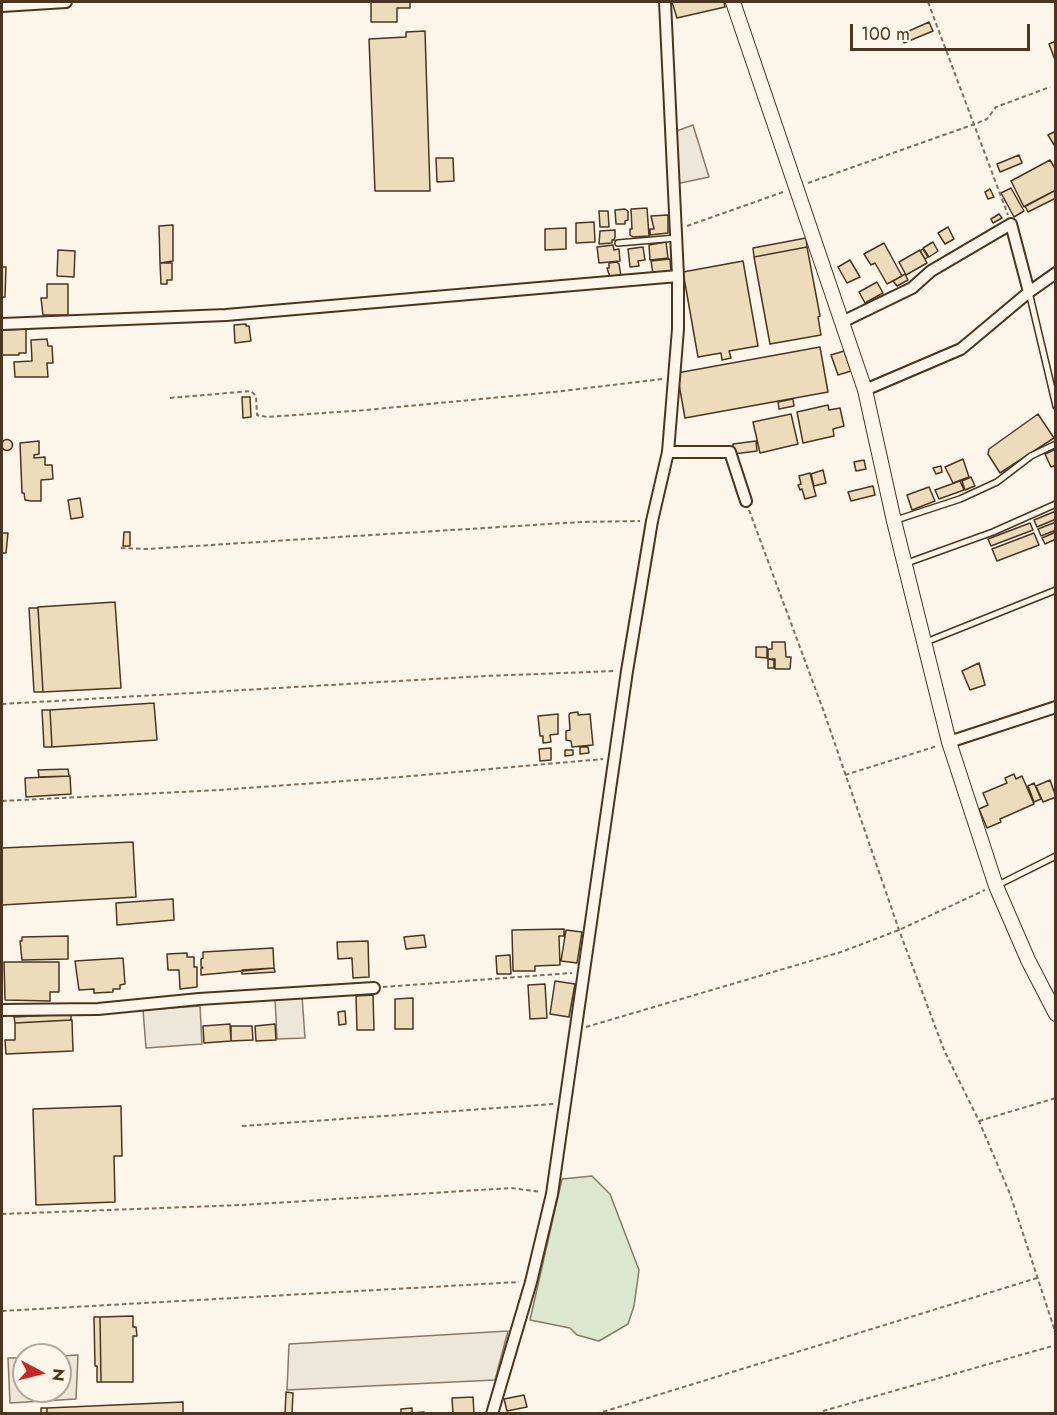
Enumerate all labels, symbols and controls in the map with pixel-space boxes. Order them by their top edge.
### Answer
scale bar [853,12,1033,50]
text: 100 m [861,21,910,47]
north arrow [12,1343,72,1403]
text: N [46,1367,71,1383]

